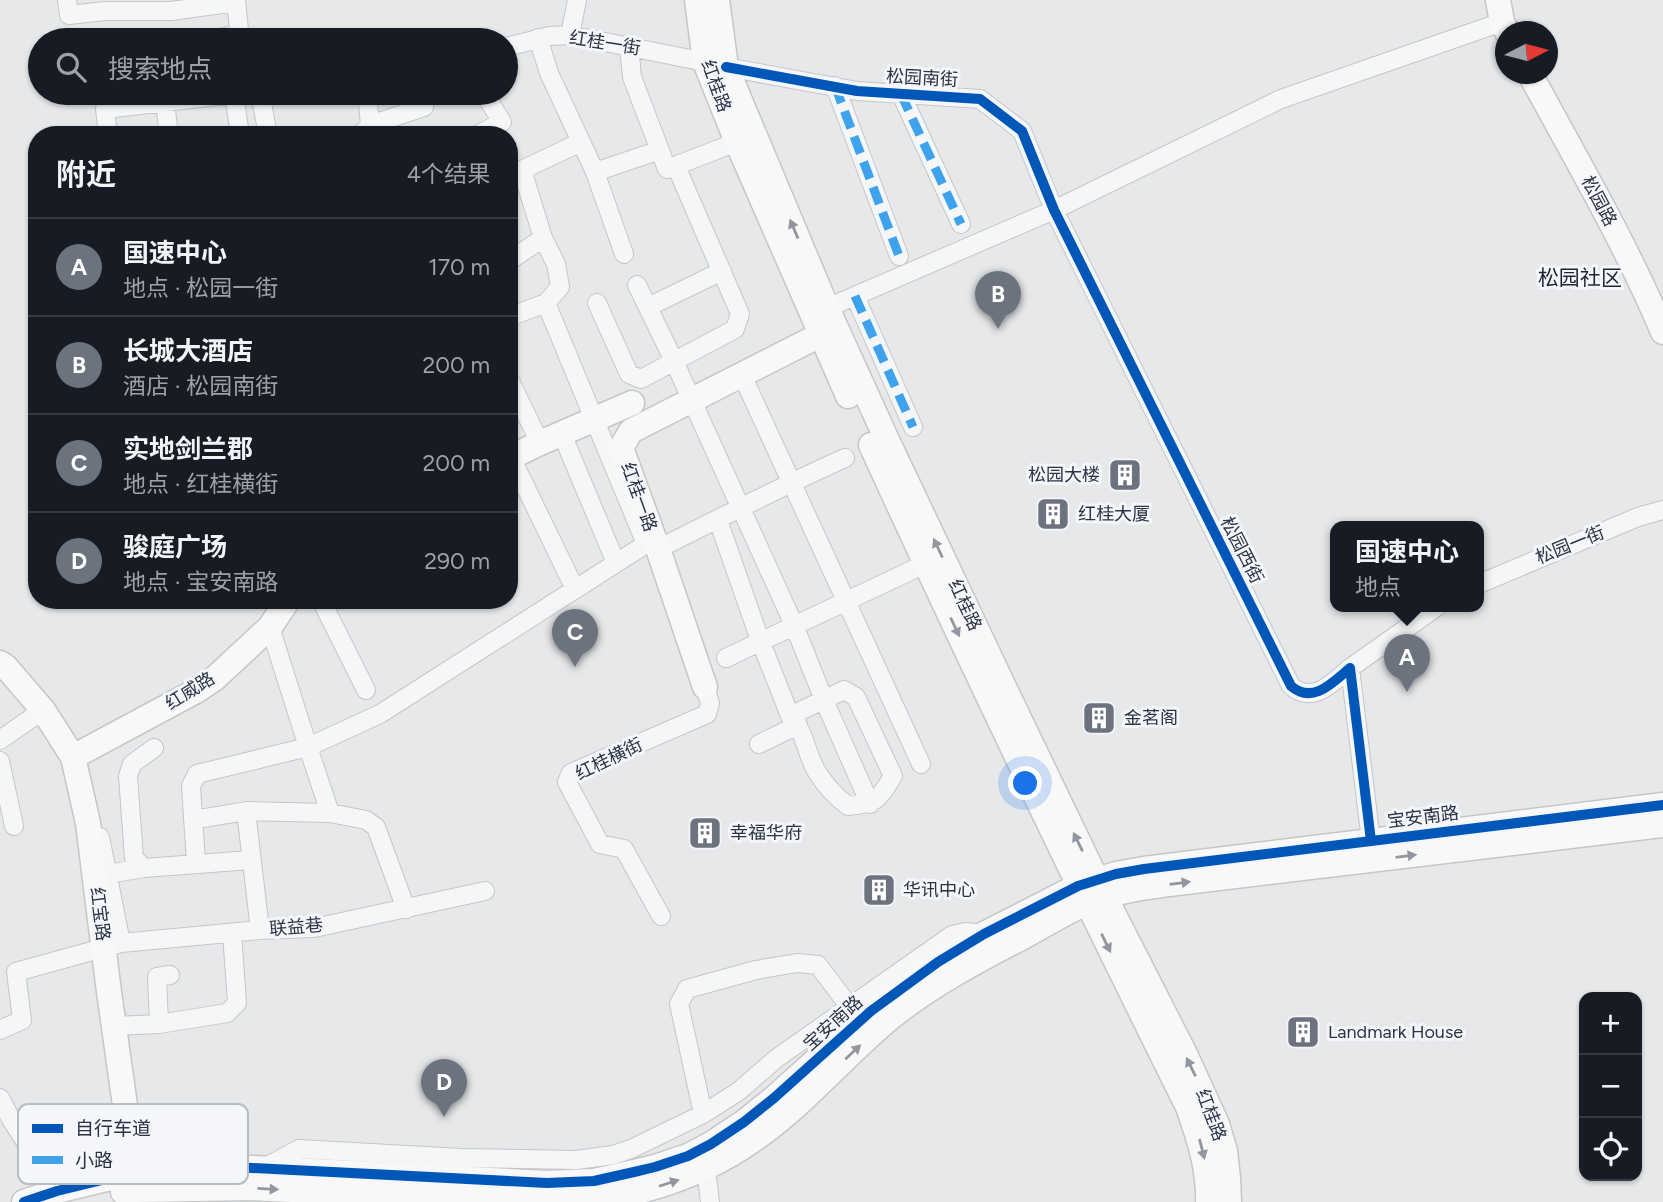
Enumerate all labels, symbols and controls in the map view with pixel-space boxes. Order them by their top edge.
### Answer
north arrow [1495,21,1558,84]
street label: 红桂一街 [568,27,642,59]
search box [28,28,518,105]
icon: search [52,48,90,86]
text: 搜索地点 [108,53,212,85]
street label: 红桂路 [696,57,736,115]
street label: 松园南街 [885,65,959,91]
text: 附近 [56,156,116,193]
text: 4个结果 [407,160,490,188]
street label: 松园路 [1577,172,1621,230]
one-way arrow [788,219,799,240]
text: 国速中心 [123,237,227,269]
text: A [71,253,87,281]
text: 170 m [428,253,490,281]
district label: 松园社区 [1538,265,1622,290]
pin: B [975,271,1021,329]
text: 地点 · 松园一街 [123,274,278,302]
text: 长城大酒店 [123,335,253,367]
text: B [72,351,86,379]
text: 200 m [422,351,490,379]
text: 酒店 · 松园南街 [123,372,278,400]
text: 实地剑兰郡 [123,433,253,465]
text: C [71,449,87,477]
text: 200 m [422,449,490,477]
building icon: 松园大楼 [1106,456,1144,494]
street label: 红桂一路 [616,459,662,535]
place label: 松园大楼 [1028,464,1100,486]
text: 地点 · 红桂横街 [123,470,278,498]
building icon: 红桂大厦 [1034,495,1072,533]
place label: 红桂大厦 [1078,503,1150,525]
street label: 松园西街 [1216,513,1268,587]
popup [1330,521,1484,612]
street label: 松园一街 [1533,521,1607,569]
text: 骏庭广场 [123,531,227,563]
text: 国速中心 [1355,536,1459,568]
one-way arrow [932,538,944,558]
text: D [71,547,87,575]
text: 290 m [424,547,490,575]
text: 地点 · 宝安南路 [123,568,278,596]
text: 地点 [1355,573,1401,601]
street label: 红桂路 [944,576,986,634]
pin: C [552,609,598,667]
one-way arrow [949,617,961,637]
pin: A [1384,634,1430,692]
street label: 红威路 [161,667,219,715]
building icon: 金茗阁 [1080,699,1118,737]
place label: 金茗阁 [1124,707,1178,729]
street label: 红桂横街 [572,733,646,785]
your location [1008,766,1042,800]
street label: 宝安南路 [1386,802,1460,832]
building icon: 幸福华府 [686,814,724,852]
place label: 幸福华府 [730,822,802,844]
one-way arrow [1073,832,1084,852]
one-way arrow [1395,850,1417,861]
building icon: 华讯中心 [860,871,898,909]
one-way arrow [1169,877,1191,888]
place label: 华讯中心 [903,879,975,901]
street label: 红宝路 [86,886,114,942]
street label: 联益巷 [268,914,324,940]
one-way arrow [1101,933,1112,953]
street label: 宝安南路 [799,991,867,1055]
map controls [1579,992,1642,1181]
button: + [1579,992,1642,1055]
building icon: Landmark House [1284,1013,1322,1051]
place label: Landmark House [1328,1021,1463,1043]
one-way arrow [844,1045,861,1061]
button: − [1579,1055,1642,1118]
one-way arrow [1186,1057,1197,1077]
pin: D [421,1059,467,1117]
street label: 红桂路 [1191,1086,1231,1144]
legend [18,1104,248,1184]
text: 自行车道 [75,1117,151,1140]
button: locate [1579,1118,1642,1181]
one-way arrow [1197,1138,1208,1160]
text: 小路 [75,1149,113,1172]
one-way arrow [659,1177,680,1188]
one-way arrow [257,1183,279,1194]

